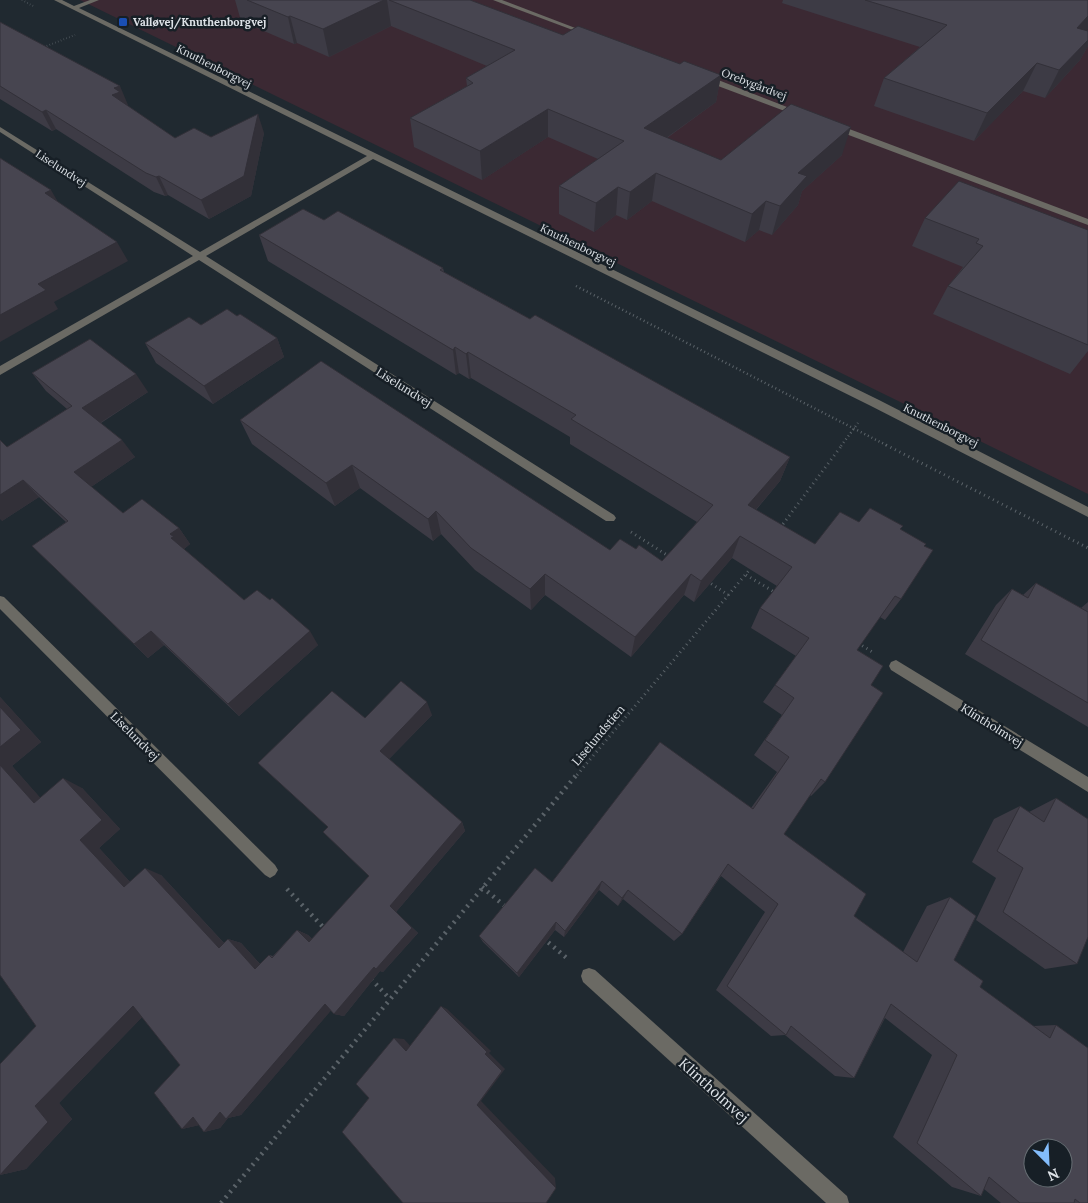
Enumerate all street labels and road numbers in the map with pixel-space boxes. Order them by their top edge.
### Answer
street label: Knuthenborgvej [174,41,254,91]
street label: Orebygårdvej [719,65,789,103]
street label: Liselundvej [33,146,89,190]
street label: Knuthenborgvej [538,221,618,269]
street label: Liselundvej [373,364,435,410]
street label: Knuthenborgvej [901,400,981,450]
street label: Klintholmvej [958,700,1026,750]
street label: Liselundstien [568,702,628,768]
street label: Liselundvej [107,708,163,764]
street label: Klintholmvej [675,1053,753,1127]

